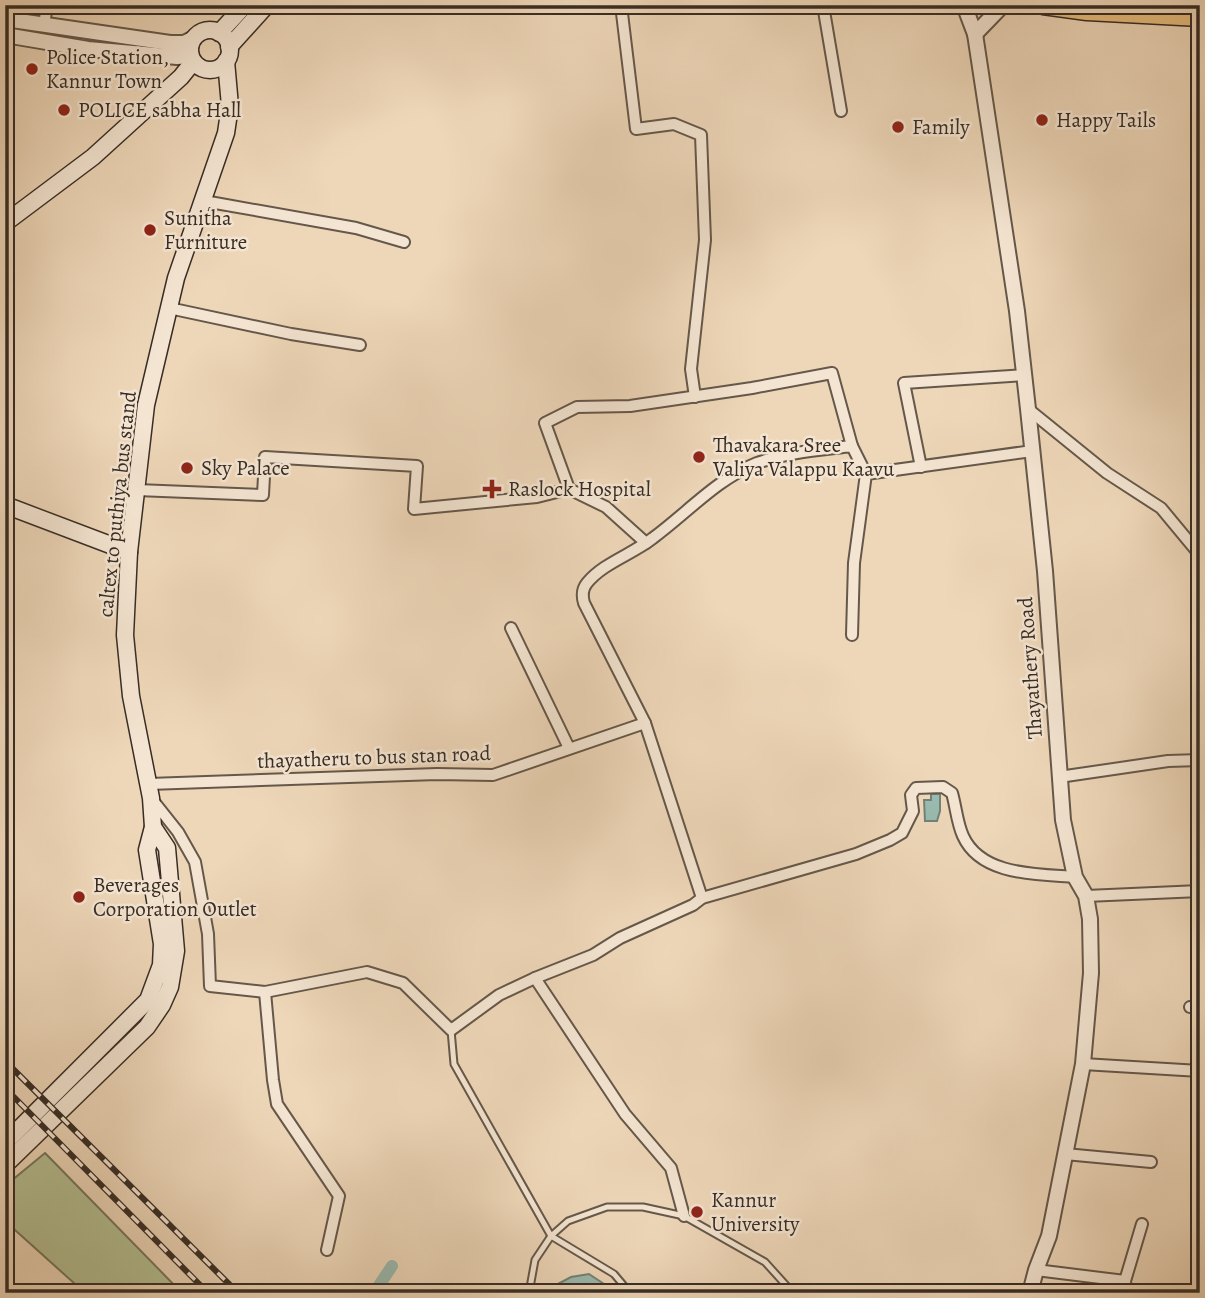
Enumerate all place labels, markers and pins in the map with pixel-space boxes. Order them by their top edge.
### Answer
place label: Police Station, Kannur Town [46,43,169,95]
marker: Police Station, Kannur Town [24,61,40,77]
place label: POLICE sabha Hall [78,96,241,124]
marker: POLICE sabha Hall [56,102,72,118]
place label: Happy Tails [1056,106,1156,134]
marker: Happy Tails [1034,112,1050,128]
place label: Family [912,113,970,141]
marker: Family [890,119,906,135]
place label: Sunitha Furniture [164,204,247,256]
marker: Sunitha Furniture [142,222,158,238]
place label: Thavakara Sree Valiya Valappu Kaavu [712,431,895,483]
marker: Thavakara Sree Valiya Valappu Kaavu [691,449,707,465]
place label: Sky Palace [201,454,290,482]
marker: Sky Palace [179,460,195,476]
place label: Raslock Hospital [508,475,651,503]
marker: Raslock Hospital [482,479,502,499]
place label: Beverages Corporation Outlet [93,871,257,923]
marker: Beverages Corporation Outlet [71,889,87,905]
place label: Kannur University [711,1186,800,1238]
marker: Kannur University [689,1204,705,1220]

